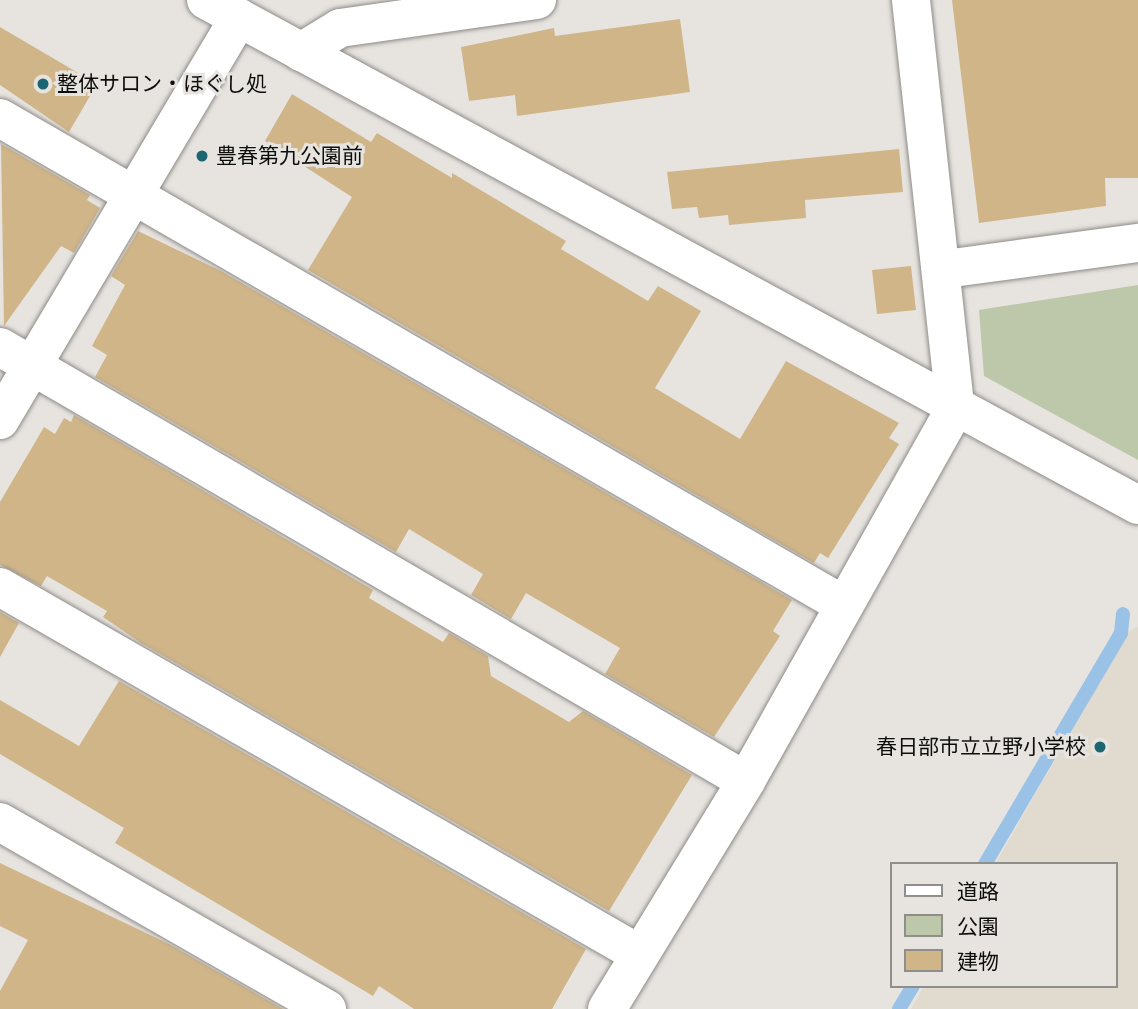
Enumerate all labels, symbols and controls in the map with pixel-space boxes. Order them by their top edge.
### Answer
place label: 整体サロン・ほぐし処 [57,71,267,97]
marker: 整体サロン・ほぐし処 [35,76,51,92]
place label: 豊春第九公園前 [216,143,363,169]
marker: 豊春第九公園前 [194,148,210,164]
place label: 春日部市立立野小学校 [876,734,1086,760]
marker: 春日部市立立野小学校 [1092,739,1108,755]
legend [890,862,1117,988]
text: 道路 [957,878,999,906]
text: 公園 [957,913,999,941]
text: 建物 [957,948,999,976]

